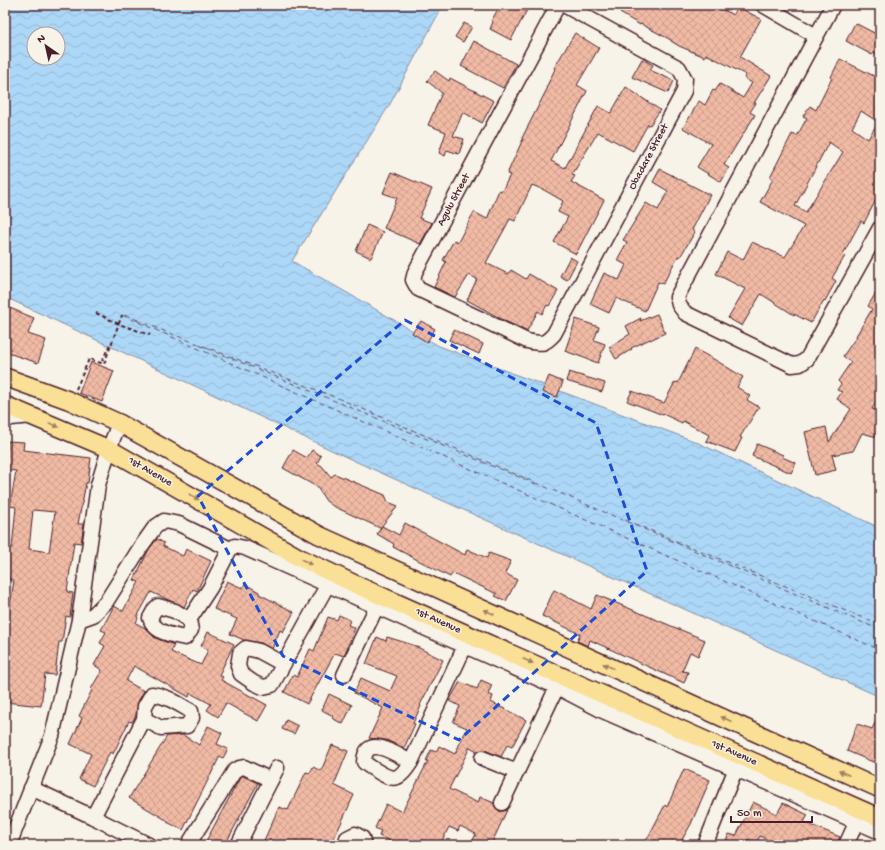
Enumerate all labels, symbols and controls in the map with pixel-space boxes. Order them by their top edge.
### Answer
north arrow [26,26,66,66]
text: N [35,32,48,46]
street label: Obadare Street [627,121,672,192]
street label: Agulu Street [435,171,473,228]
one-way arrow [49,422,60,428]
street label: 1st Avenue [125,454,174,490]
one-way arrow [188,494,200,501]
one-way arrow [302,559,313,565]
street label: 1st Avenue [412,605,463,637]
one-way arrow [484,609,495,615]
one-way arrow [522,658,533,664]
one-way arrow [601,662,613,668]
one-way arrow [720,716,732,722]
street label: 1st Avenue [708,737,759,769]
one-way arrow [839,770,850,776]
scale bar [731,798,812,824]
text: 50 m [737,807,762,821]

